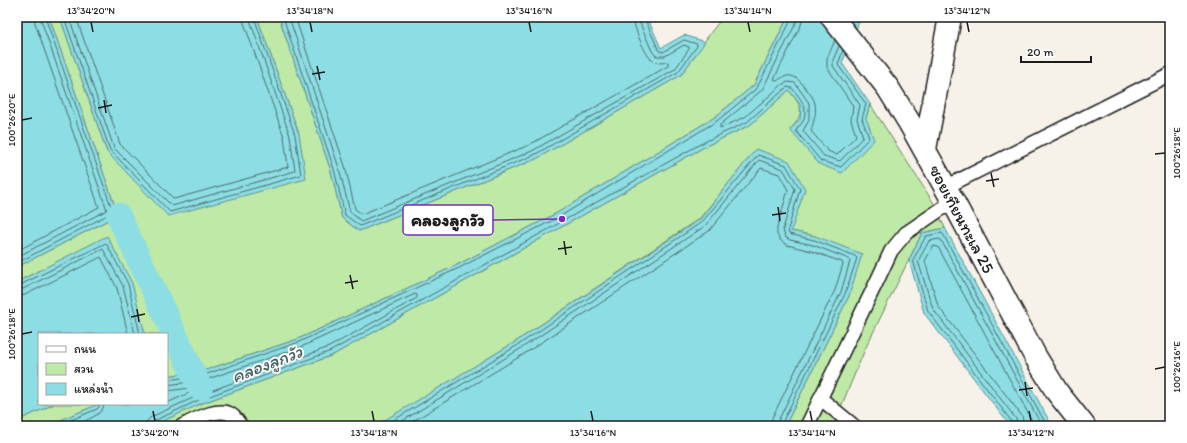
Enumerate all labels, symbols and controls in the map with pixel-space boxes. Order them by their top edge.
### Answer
text: 13°34'20"N [67,4,115,17]
text: 13°34'18"N [287,4,334,17]
text: 13°34'16"N [506,4,553,17]
text: 13°34'14"N [724,4,772,17]
text: 13°34'12"N [944,4,991,17]
scale bar [1021,38,1091,64]
text: 20 m [1027,45,1054,59]
text: 100°26'20"E [5,93,18,146]
text: 100°26'18"E [1170,127,1183,179]
street label: ซอยเทียนทะเล 25 [925,162,999,277]
callout: คลองลูกวัว [403,205,493,235]
text: คลองลูกวัว [411,209,485,232]
text: 100°26'18"E [5,308,18,360]
legend [38,333,168,405]
water label: คลองลูกวัว [228,340,307,388]
text: 100°26'16"E [1170,341,1183,393]
text: ถนน [74,342,96,356]
text: สวน [74,362,94,376]
text: แหล่งน้ำ [74,382,113,396]
text: 13°34'20"N [131,426,179,439]
text: 13°34'18"N [351,426,398,439]
text: 13°34'16"N [570,426,617,439]
text: 13°34'14"N [788,426,836,439]
text: 13°34'12"N [1008,426,1055,439]

